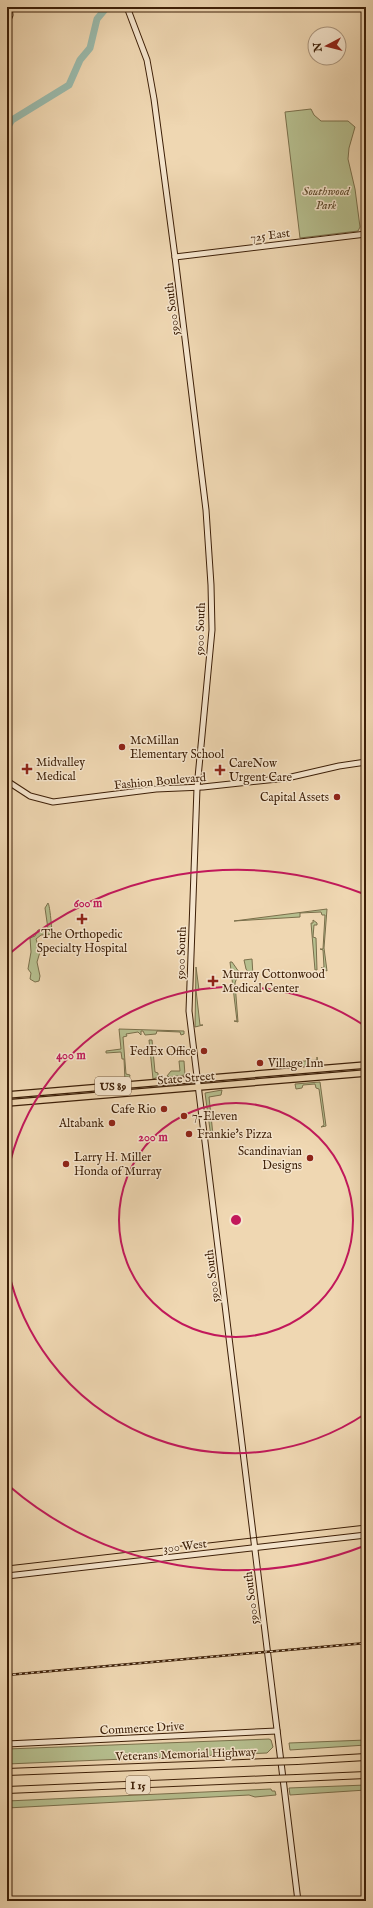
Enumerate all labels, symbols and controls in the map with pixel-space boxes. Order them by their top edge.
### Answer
north arrow [307,26,347,66]
text: N [310,41,326,54]
park label: Southwood Park [302,184,351,213]
street label: 725 East [249,226,291,245]
street label: 5900 South [162,281,183,336]
street label: 5900 South [192,602,209,656]
place label: McMillan Elementary School [130,733,225,762]
marker: McMillan Elementary School [117,742,127,752]
place label: Midvalley Medical [36,755,85,784]
place label: CareNow Urgent Care [229,756,293,785]
marker: Midvalley Medical [21,763,33,775]
marker: CareNow Urgent Care [214,764,226,776]
street label: Fashion Boulevard [113,770,207,793]
place label: Capital Assets [260,790,329,806]
marker: Capital Assets [332,792,342,802]
text: 600 m [74,896,103,911]
marker: The Orthopedic Specialty Hospital [76,913,88,925]
street label: 5900 South [173,926,190,980]
place label: The Orthopedic Specialty Hospital [37,927,128,957]
place label: Murray Cottonwood Medical Center [222,967,325,996]
marker: Murray Cottonwood Medical Center [207,975,219,987]
place label: FedEx Office [130,1044,196,1059]
marker: FedEx Office [199,1046,209,1056]
text: 400 m [56,1048,87,1063]
place label: Village Inn [267,1056,324,1071]
marker: Village Inn [255,1058,265,1068]
street label: State Street [157,1069,215,1088]
road number: US 89 [95,1077,131,1095]
place label: Cafe Rio [111,1102,157,1117]
marker: Cafe Rio [159,1104,169,1114]
place label: 7-Eleven [192,1109,238,1124]
marker: 7-Eleven [179,1111,189,1121]
place label: Altabank [58,1116,105,1131]
marker: Altabank [107,1118,117,1128]
place label: Frankie's Pizza [197,1127,273,1142]
marker: Frankie's Pizza [184,1129,194,1139]
text: 200 m [138,1130,168,1145]
place label: Scandinavian Designs [238,1144,303,1173]
place label: Larry H. Miller Honda of Murray [74,1150,162,1179]
marker: Scandinavian Designs [305,1153,315,1163]
marker: Larry H. Miller Honda of Murray [61,1159,71,1169]
centre of rings [229,1213,243,1227]
street label: 5900 South [202,1248,223,1303]
street label: 300 West [163,1536,208,1557]
street label: 5900 South [241,1570,262,1625]
street label: Commerce Drive [99,1719,185,1738]
street label: Veterans Memorial Highway [114,1745,257,1764]
road number: I 15 [126,1776,150,1794]

